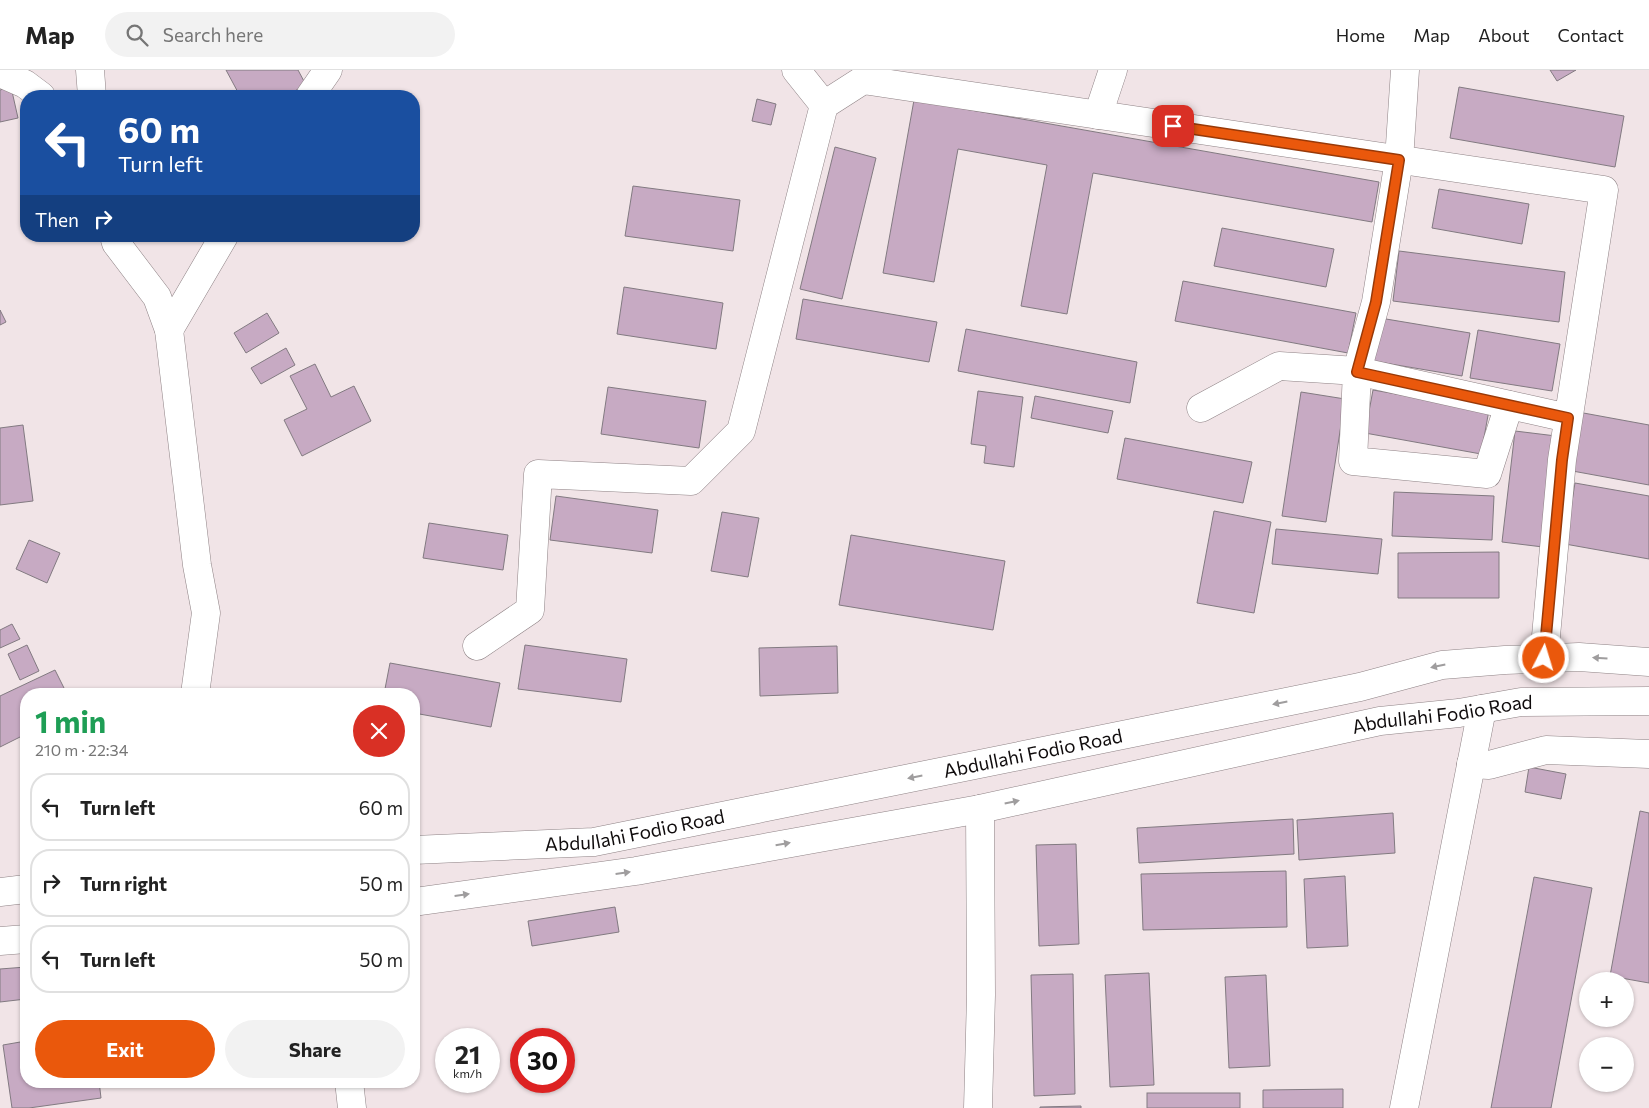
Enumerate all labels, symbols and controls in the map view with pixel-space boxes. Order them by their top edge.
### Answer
search box [105,12,455,57]
text: Map [25,20,75,49]
icon: search [123,21,151,49]
text: Search here [163,23,263,46]
text: Home [1336,24,1385,46]
text: Map [1413,24,1450,46]
text: About [1478,24,1530,46]
text: Contact [1558,24,1624,46]
pin [1152,105,1194,147]
text: 60 m [118,107,200,150]
icon: left [35,110,100,175]
icon: arrive [1159,112,1187,140]
text: Turn left [118,150,203,177]
icon: right [89,205,117,233]
text: Then [35,208,79,231]
position arrow [1517,631,1569,683]
one-way arrow [1592,654,1608,662]
one-way arrow [1431,662,1446,670]
street label: Abdullahi Fodio Road [1350,690,1533,738]
one-way arrow [1273,699,1288,707]
text: 1 min [35,702,106,739]
button: close [353,705,405,757]
street label: Abdullahi Fodio Road [941,723,1124,782]
text: 210 m · 22:34 [35,740,128,759]
one-way arrow [908,773,923,781]
icon: left [37,793,65,821]
text: Turn left [80,796,155,819]
text: 60 m [359,796,403,819]
one-way arrow [1004,798,1019,806]
street label: Abdullahi Fodio Road [544,804,726,855]
one-way arrow [775,840,791,848]
one-way arrow [615,868,631,876]
icon: right [37,869,65,897]
text: Turn right [80,872,167,895]
text: 50 m [359,872,403,895]
one-way arrow [454,891,470,899]
icon: left [37,945,65,973]
text: Turn left [80,948,155,971]
text: 50 m [359,948,403,971]
map controls [1579,972,1634,1092]
button: + [1579,972,1634,1027]
button: Exit [35,1020,215,1078]
button: Share [225,1020,405,1078]
speed limit sign: 30 [510,1028,575,1093]
button: − [1579,1037,1634,1092]
text: 21 [455,1039,480,1069]
text: km/h [453,1066,482,1080]

